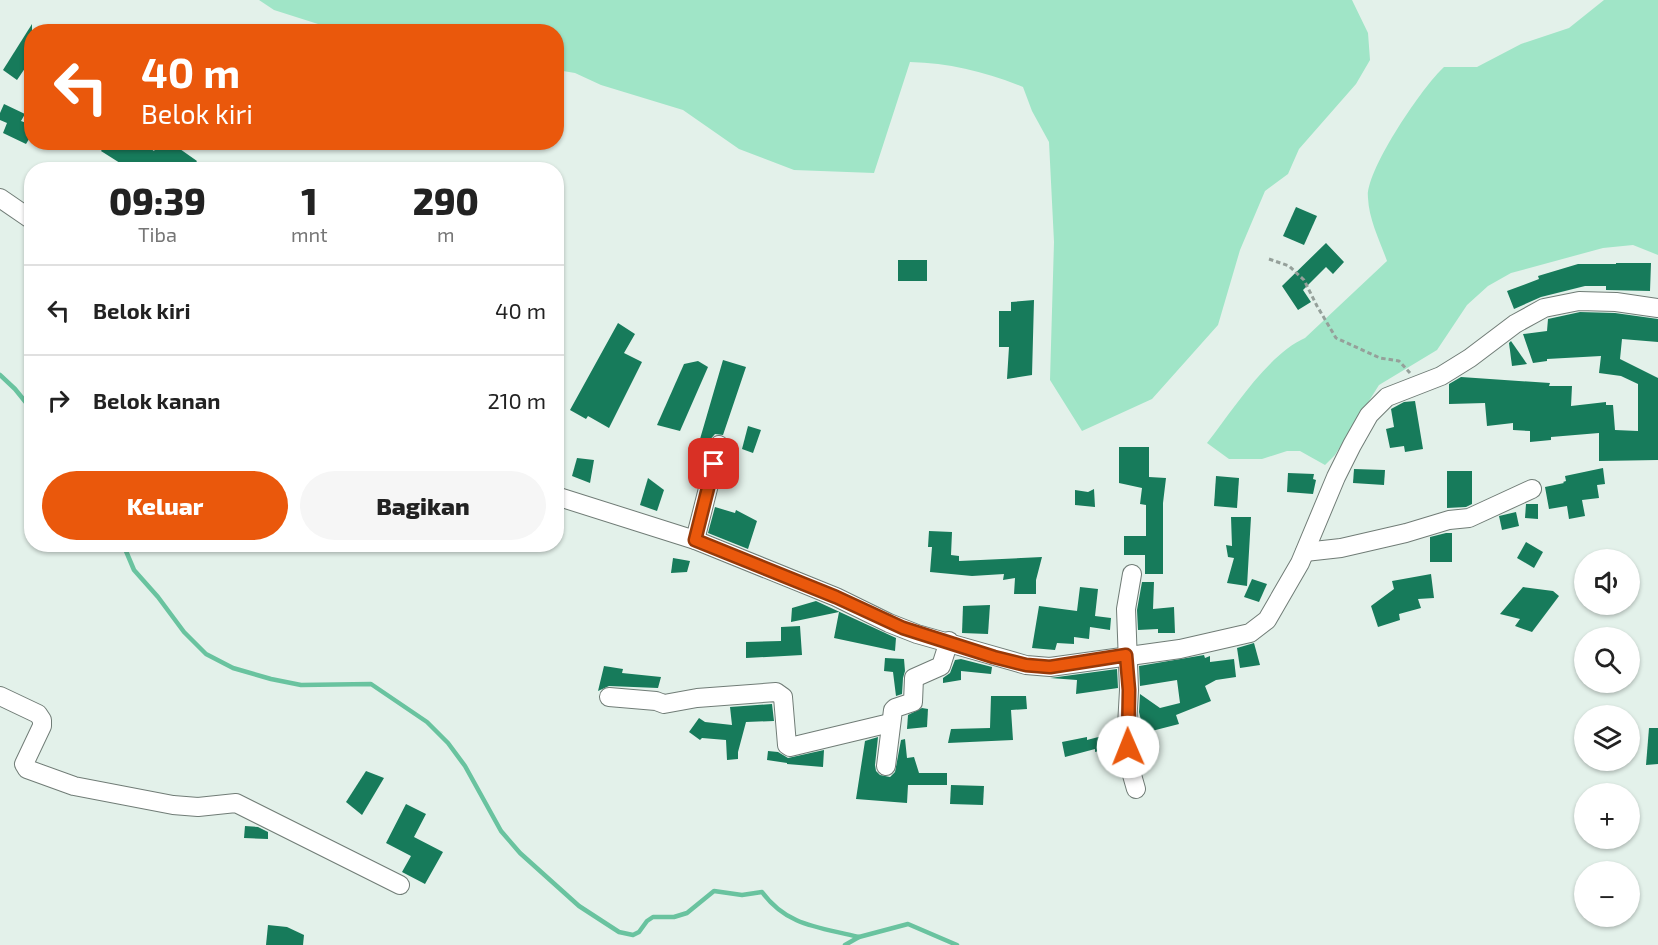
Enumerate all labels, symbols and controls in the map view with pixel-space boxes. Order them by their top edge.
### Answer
text: 40 m [141,46,240,96]
icon: left [42,48,120,126]
text: Belok kiri [141,97,253,129]
text: 09:39 [109,179,206,222]
text: 1 [301,179,317,222]
text: 290 [413,179,479,222]
text: Tiba [138,222,177,246]
text: mnt [291,222,328,246]
text: m [437,222,455,246]
icon: left [42,294,75,327]
text: Belok kiri [93,297,190,323]
text: 40 m [495,297,546,323]
icon: right [42,384,75,417]
text: Belok kanan [93,387,220,413]
text: 210 m [487,387,546,413]
pin [688,438,739,489]
icon: arrive [697,447,730,480]
button: Keluar [42,471,288,540]
button: Bagikan [300,471,546,540]
map controls [1574,549,1640,927]
button: sound [1574,549,1640,615]
button: search [1574,627,1640,693]
button: layers [1574,705,1640,771]
position arrow [1096,715,1160,779]
button: + [1574,783,1640,849]
button: − [1574,861,1640,927]

